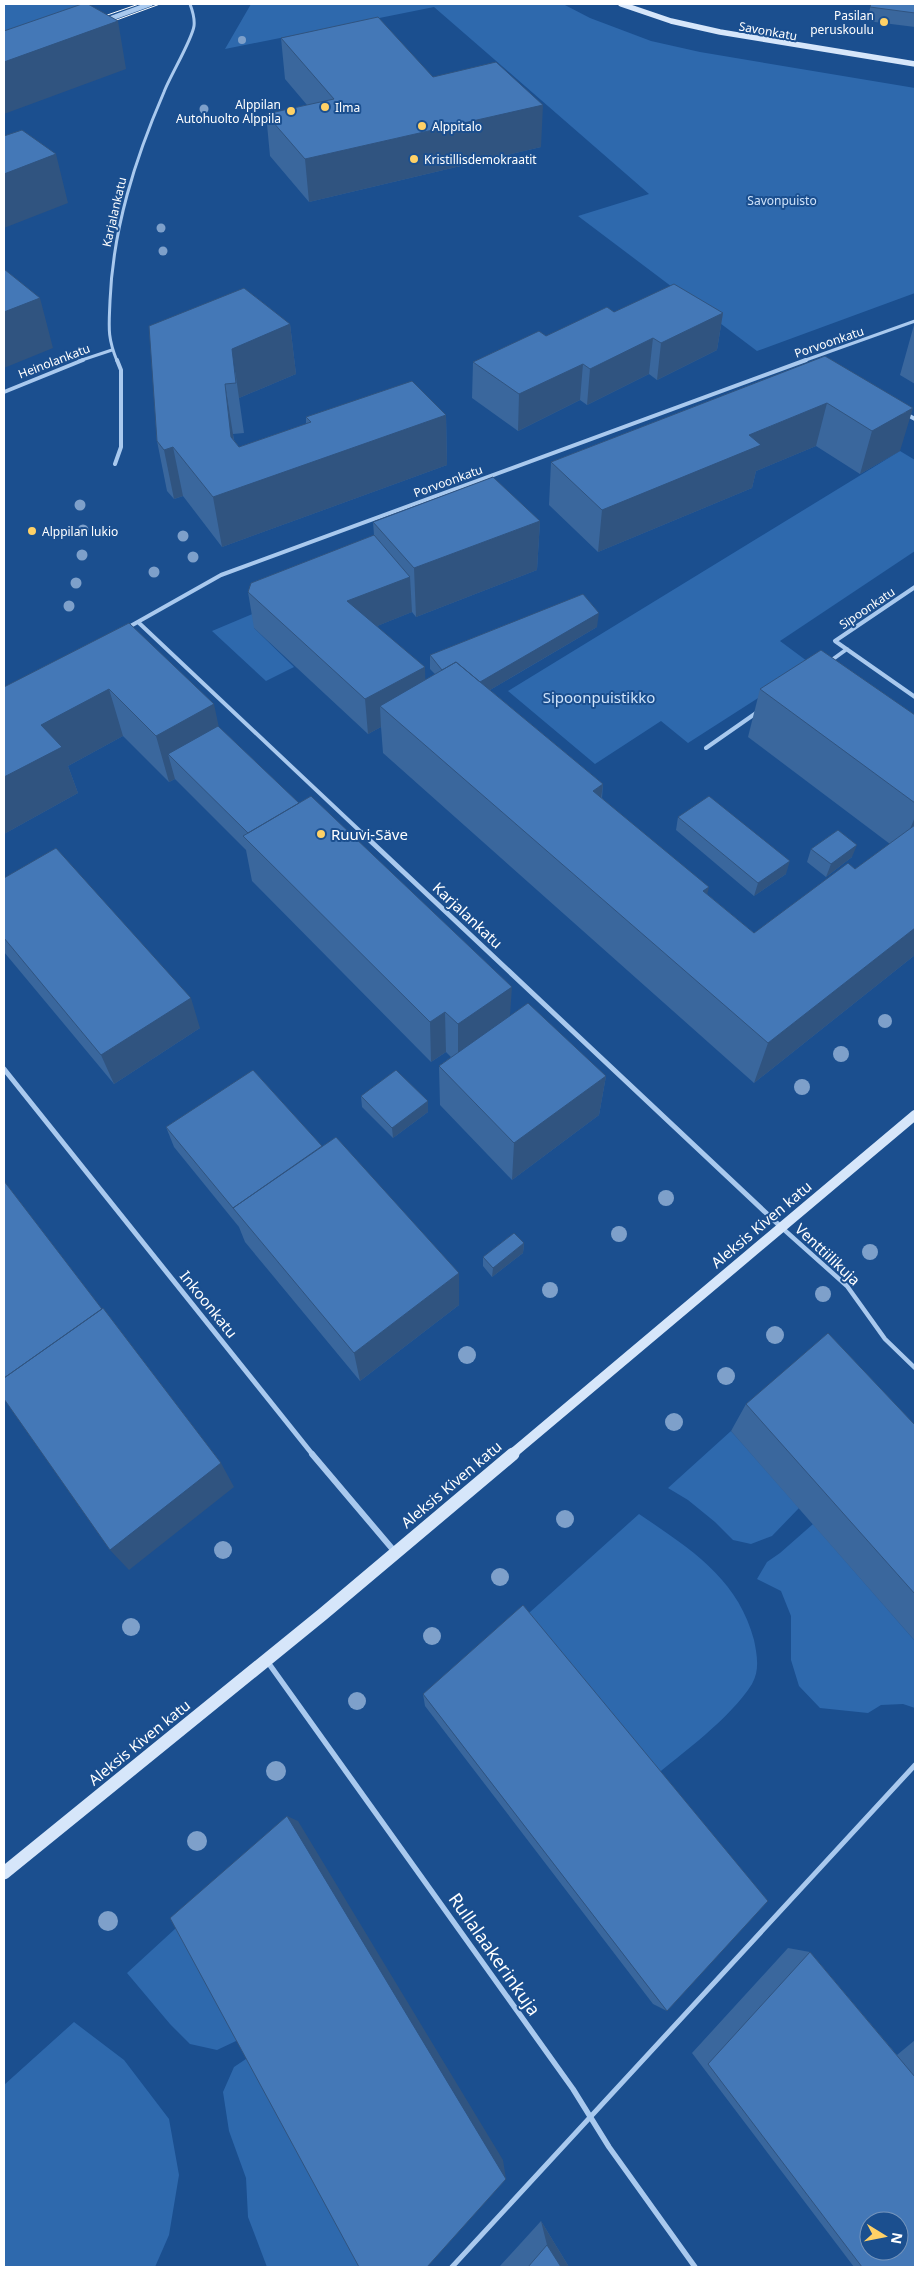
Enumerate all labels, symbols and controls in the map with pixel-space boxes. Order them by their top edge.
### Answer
place label: Pasilan peruskoulu [810,7,874,38]
marker: Pasilan peruskoulu [878,16,890,28]
street label: Savonkatu [737,18,799,44]
place label: Alppilan Autohuolto Alppila [176,96,281,127]
place label: Ilma [335,99,360,116]
marker: Ilma [319,101,331,113]
marker: Alppilan Autohuolto Alppila [285,105,297,117]
place label: Alppitalo [432,118,482,135]
marker: Alppitalo [416,120,428,132]
place label: Kristillisdemokraatit [424,151,537,168]
marker: Kristillisdemokraatit [408,153,420,165]
street label: Karjalankatu [98,175,130,249]
park label: Savonpuisto [747,192,817,209]
street label: Porvoonkatu [792,322,866,362]
street label: Heinolankatu [16,340,92,382]
street label: Porvoonkatu [411,461,485,501]
place label: Alppilan lukio [42,523,118,540]
marker: Alppilan lukio [26,525,38,537]
street label: Sipoonkatu [836,583,898,633]
park label: Sipoonpuistikko [543,687,655,707]
place label: Ruuvi-Säve [331,824,408,844]
marker: Ruuvi-Säve [315,828,327,840]
street label: Karjalankatu [429,877,507,953]
street label: Aleksis Kiven katu [706,1176,816,1272]
street label: Venttiilikuja [791,1219,865,1289]
street label: Inkoonkatu [176,1266,242,1342]
street label: Aleksis Kiven katu [396,1436,506,1532]
street label: Aleksis Kiven katu [84,1695,194,1789]
street label: Rullalaakerinkuja [444,1888,546,2020]
north arrow [859,2211,909,2261]
text: N [887,2231,908,2246]

